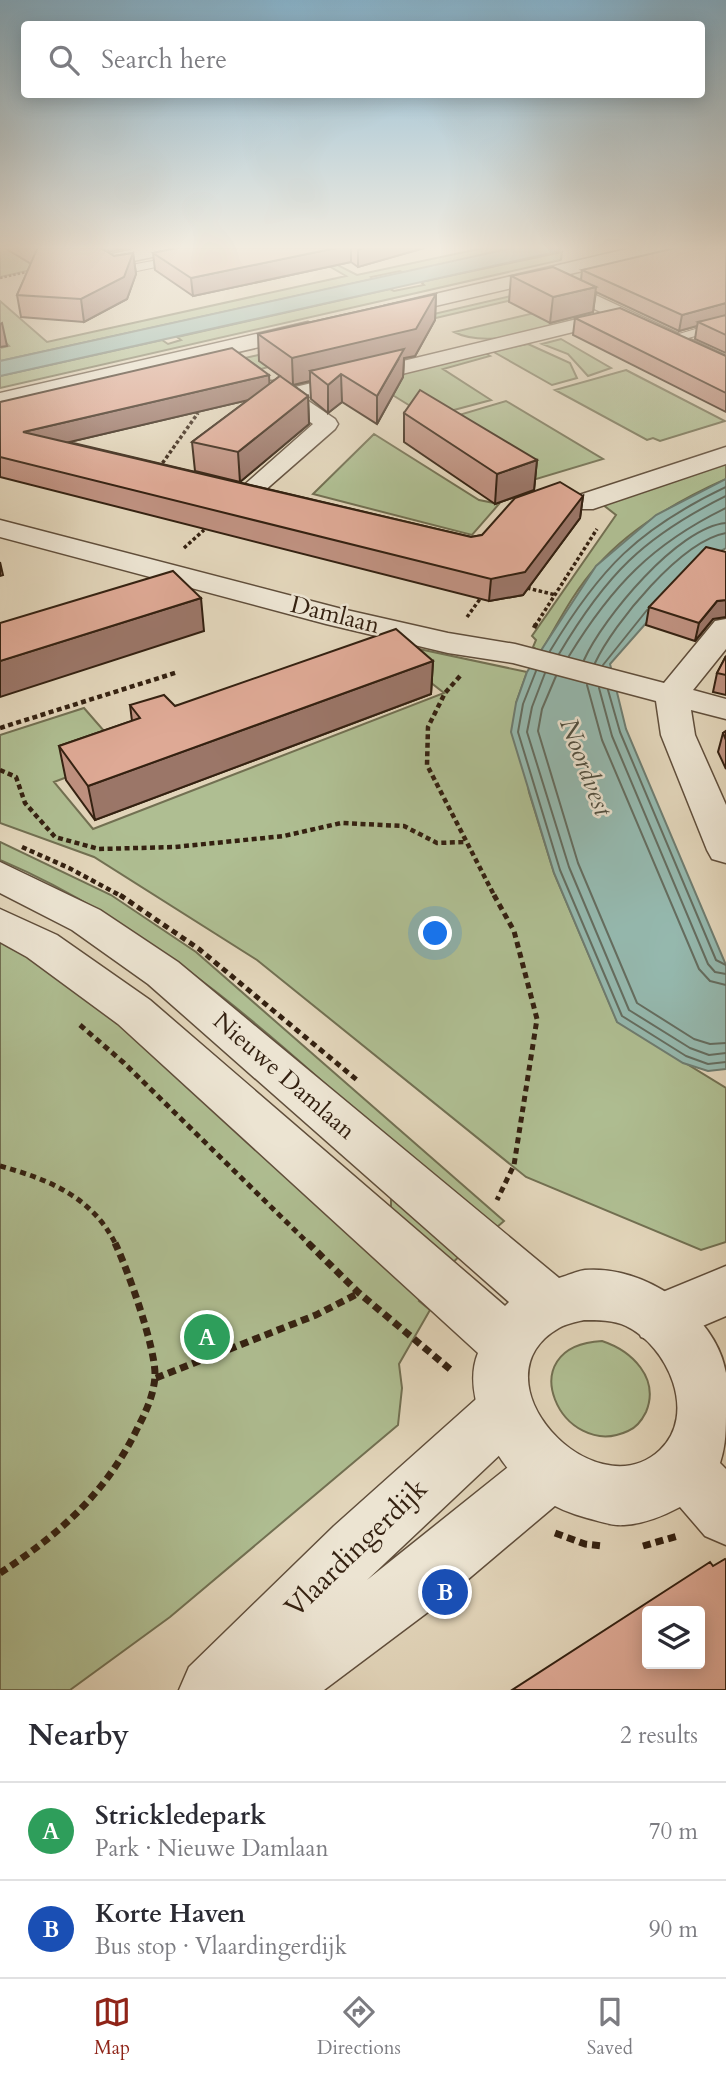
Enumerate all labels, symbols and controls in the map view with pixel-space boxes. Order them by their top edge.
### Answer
search box [21,21,705,98]
icon: search [45,41,83,79]
text: Search here [101,42,227,77]
street label: Damlaan [287,588,383,642]
water label: Noordvest [551,713,621,821]
your location [418,916,452,950]
street label: Nieuwe Damlaan [206,1005,362,1147]
pin: A [184,1311,230,1363]
street label: Vlaardingerdijk [276,1470,436,1626]
pin: B [422,1566,468,1618]
map controls [642,1606,705,1669]
button: layers [642,1606,705,1669]
text: Nearby [28,1715,129,1756]
text: 2 results [620,1720,698,1751]
text: Strickledepark [95,1798,266,1833]
text: A [42,1816,60,1847]
text: 70 m [649,1816,698,1847]
text: Park · Nieuwe Damlaan [95,1833,329,1864]
text: Korte Haven [95,1896,245,1931]
text: B [43,1914,59,1945]
text: 90 m [649,1914,698,1945]
text: Bus stop · Vlaardingerdijk [95,1931,347,1962]
tab: Map [93,1993,131,2061]
tab: Directions [317,1993,401,2061]
tab: Saved [587,1993,633,2061]

